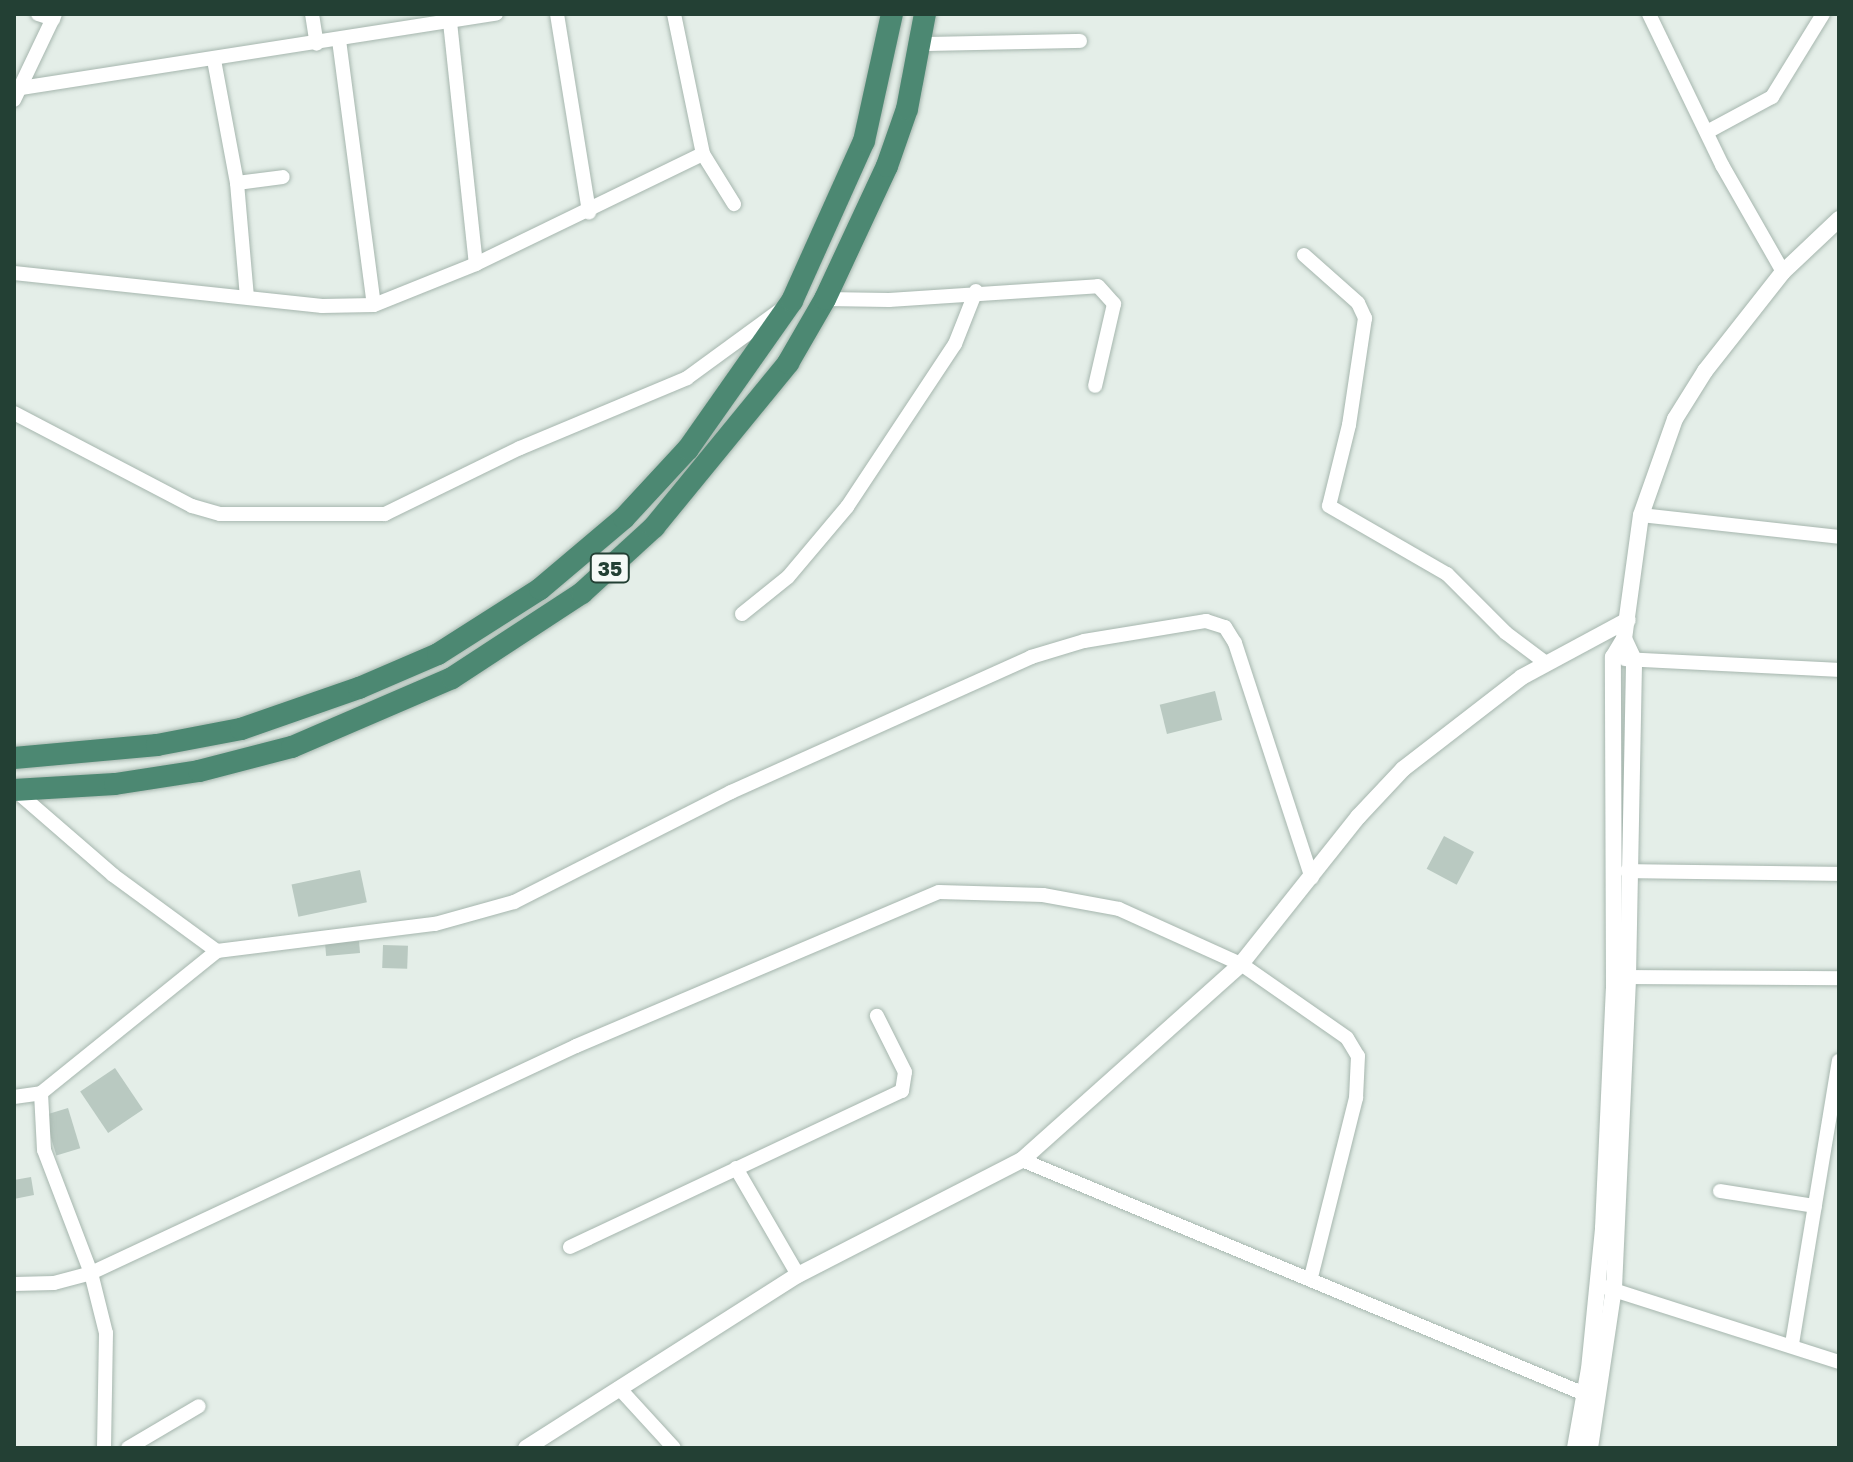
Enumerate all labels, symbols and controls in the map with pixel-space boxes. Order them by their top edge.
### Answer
road number: 35 [588,552,632,584]

